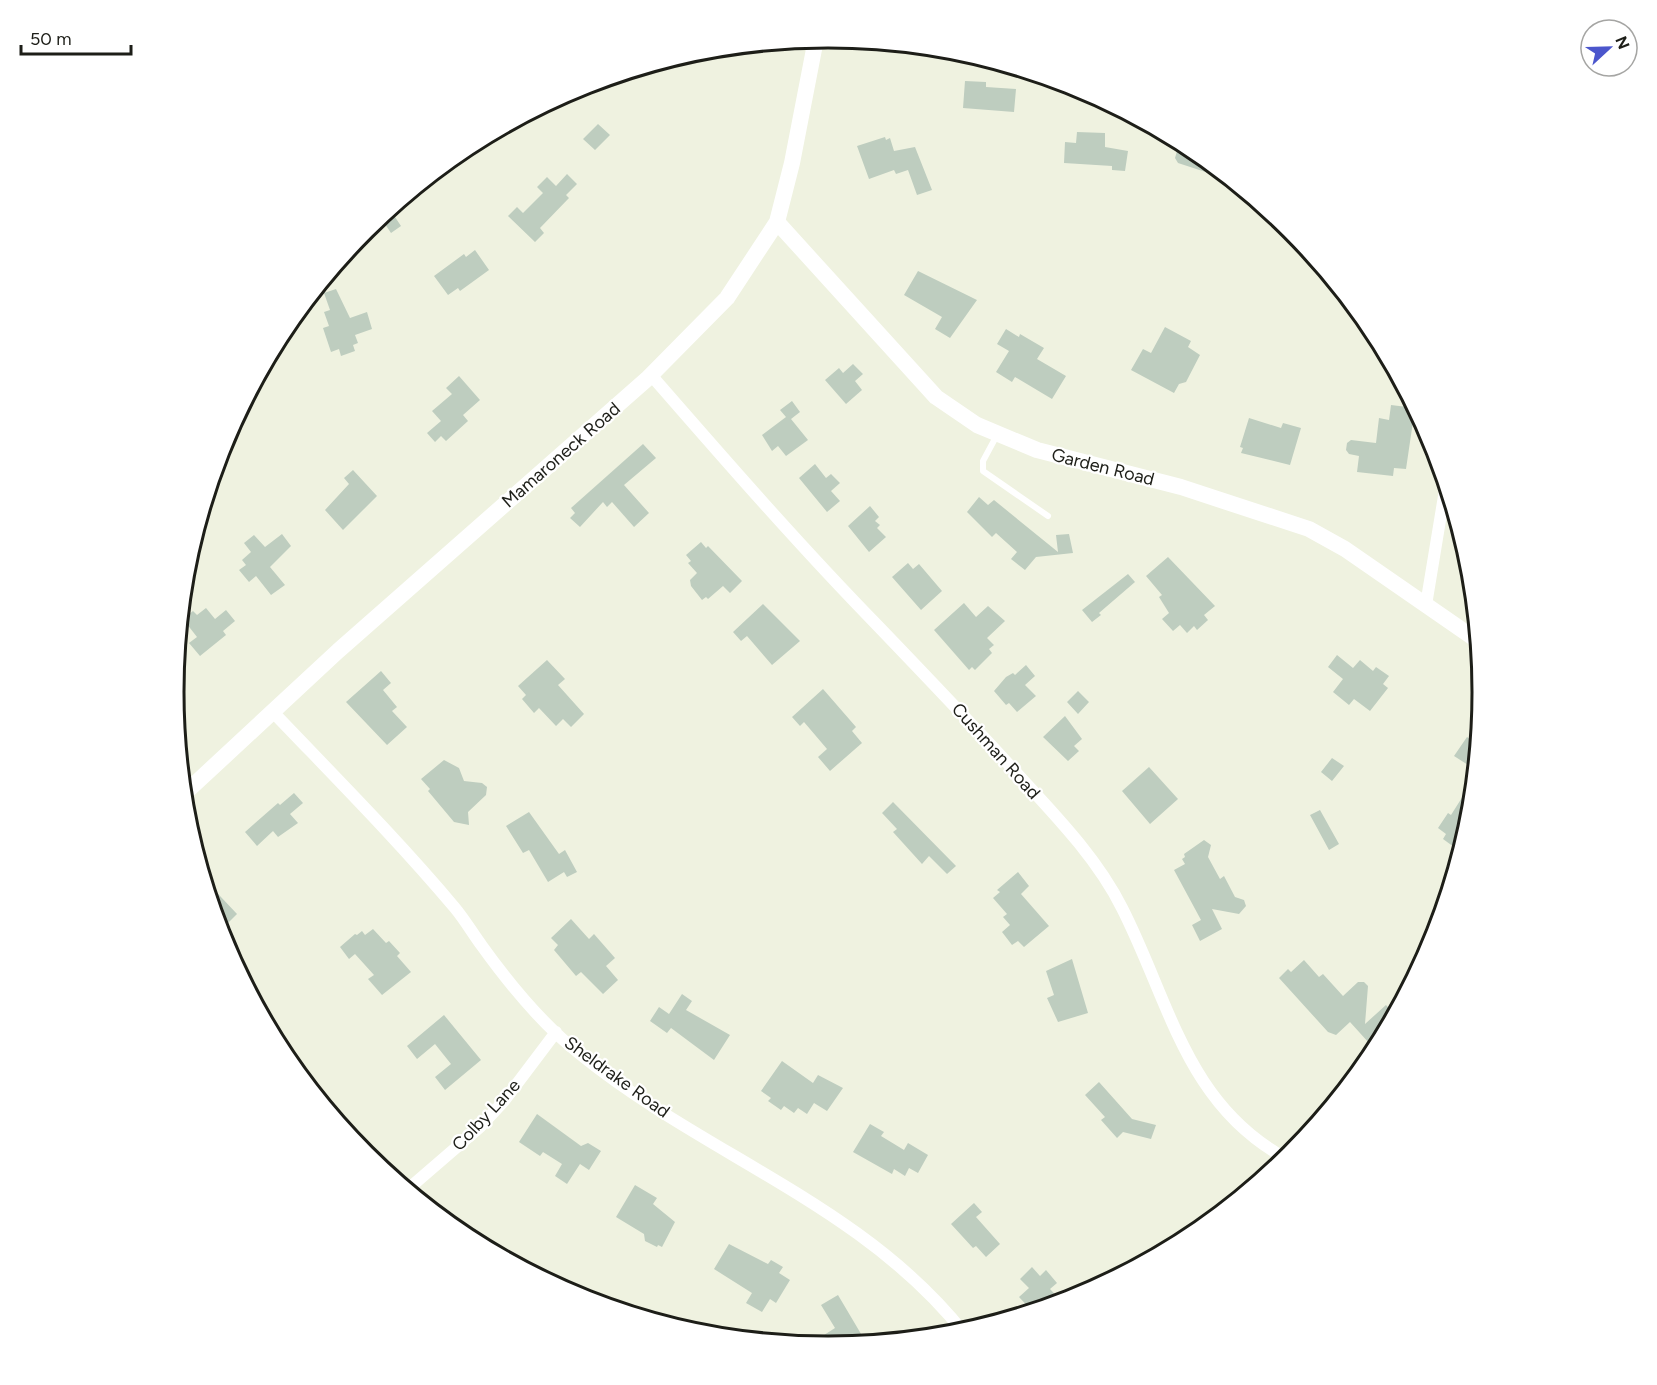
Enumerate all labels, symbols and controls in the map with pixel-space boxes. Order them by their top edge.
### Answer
scale bar [21,18,130,56]
north arrow [1579,18,1639,78]
text: 50 m [30,28,72,50]
text: N [1611,33,1634,52]
street label: Mamaroneck Road [497,398,625,512]
street label: Garden Road [1049,444,1157,490]
street label: Cushman Road [947,698,1045,804]
street label: Sheldrake Road [560,1031,674,1123]
street label: Colby Lane [447,1074,525,1155]

